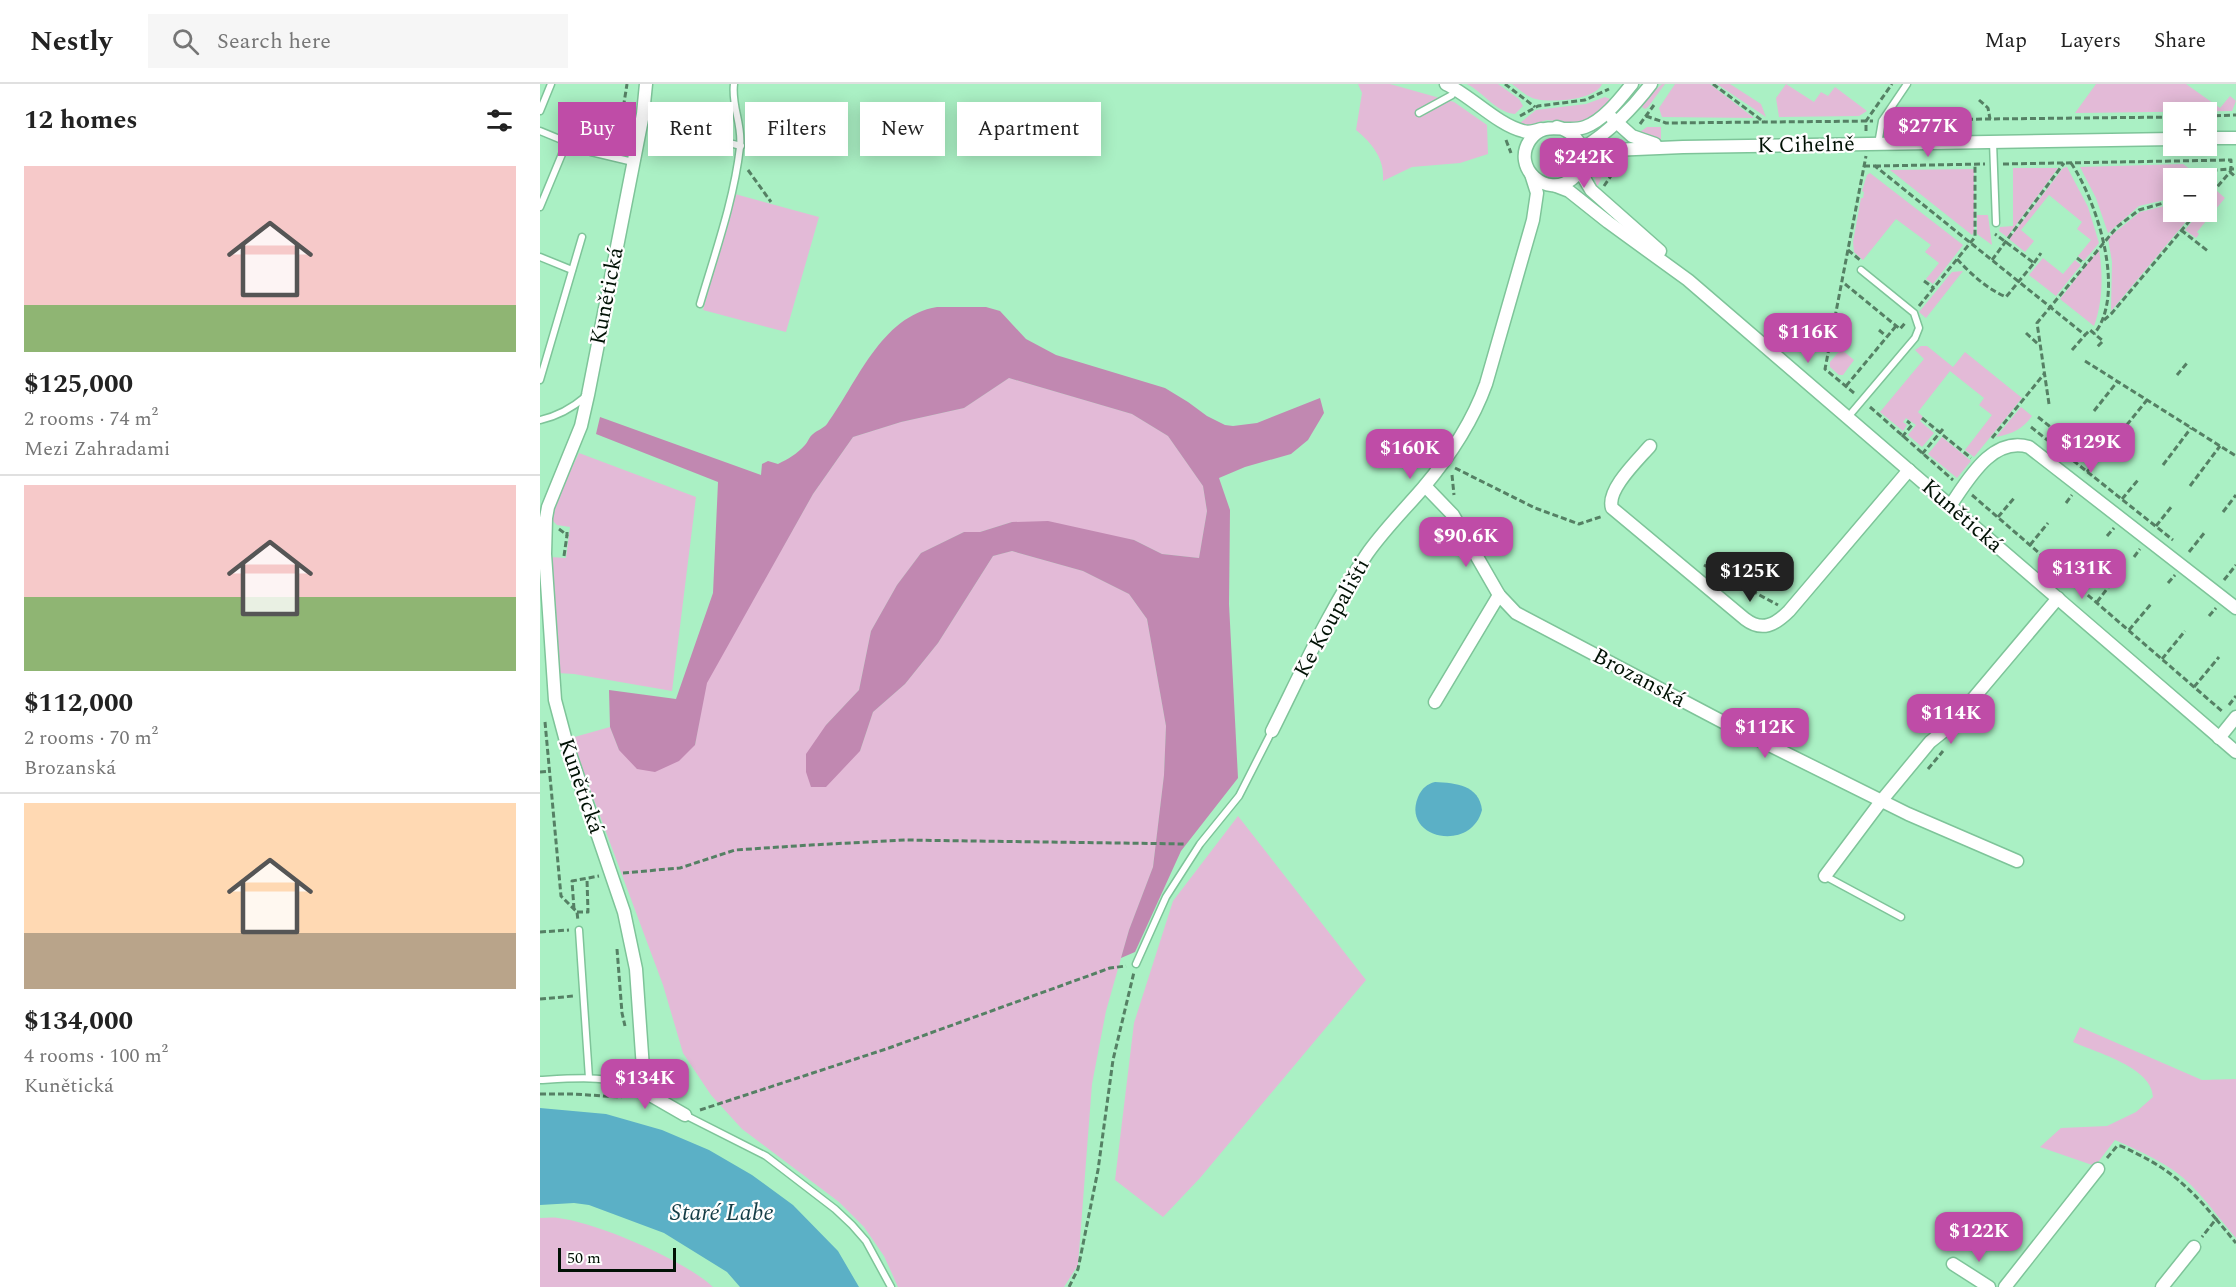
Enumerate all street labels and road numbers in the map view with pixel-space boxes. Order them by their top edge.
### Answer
street label: K Cihelně [1757,128,1855,162]
street label: Kunětická [581,244,633,348]
street label: Kunětická [1914,471,2010,561]
street label: Ke Koupališti [1286,552,1378,684]
street label: Brozanská [1587,640,1692,716]
street label: Kunětická [549,734,613,838]

